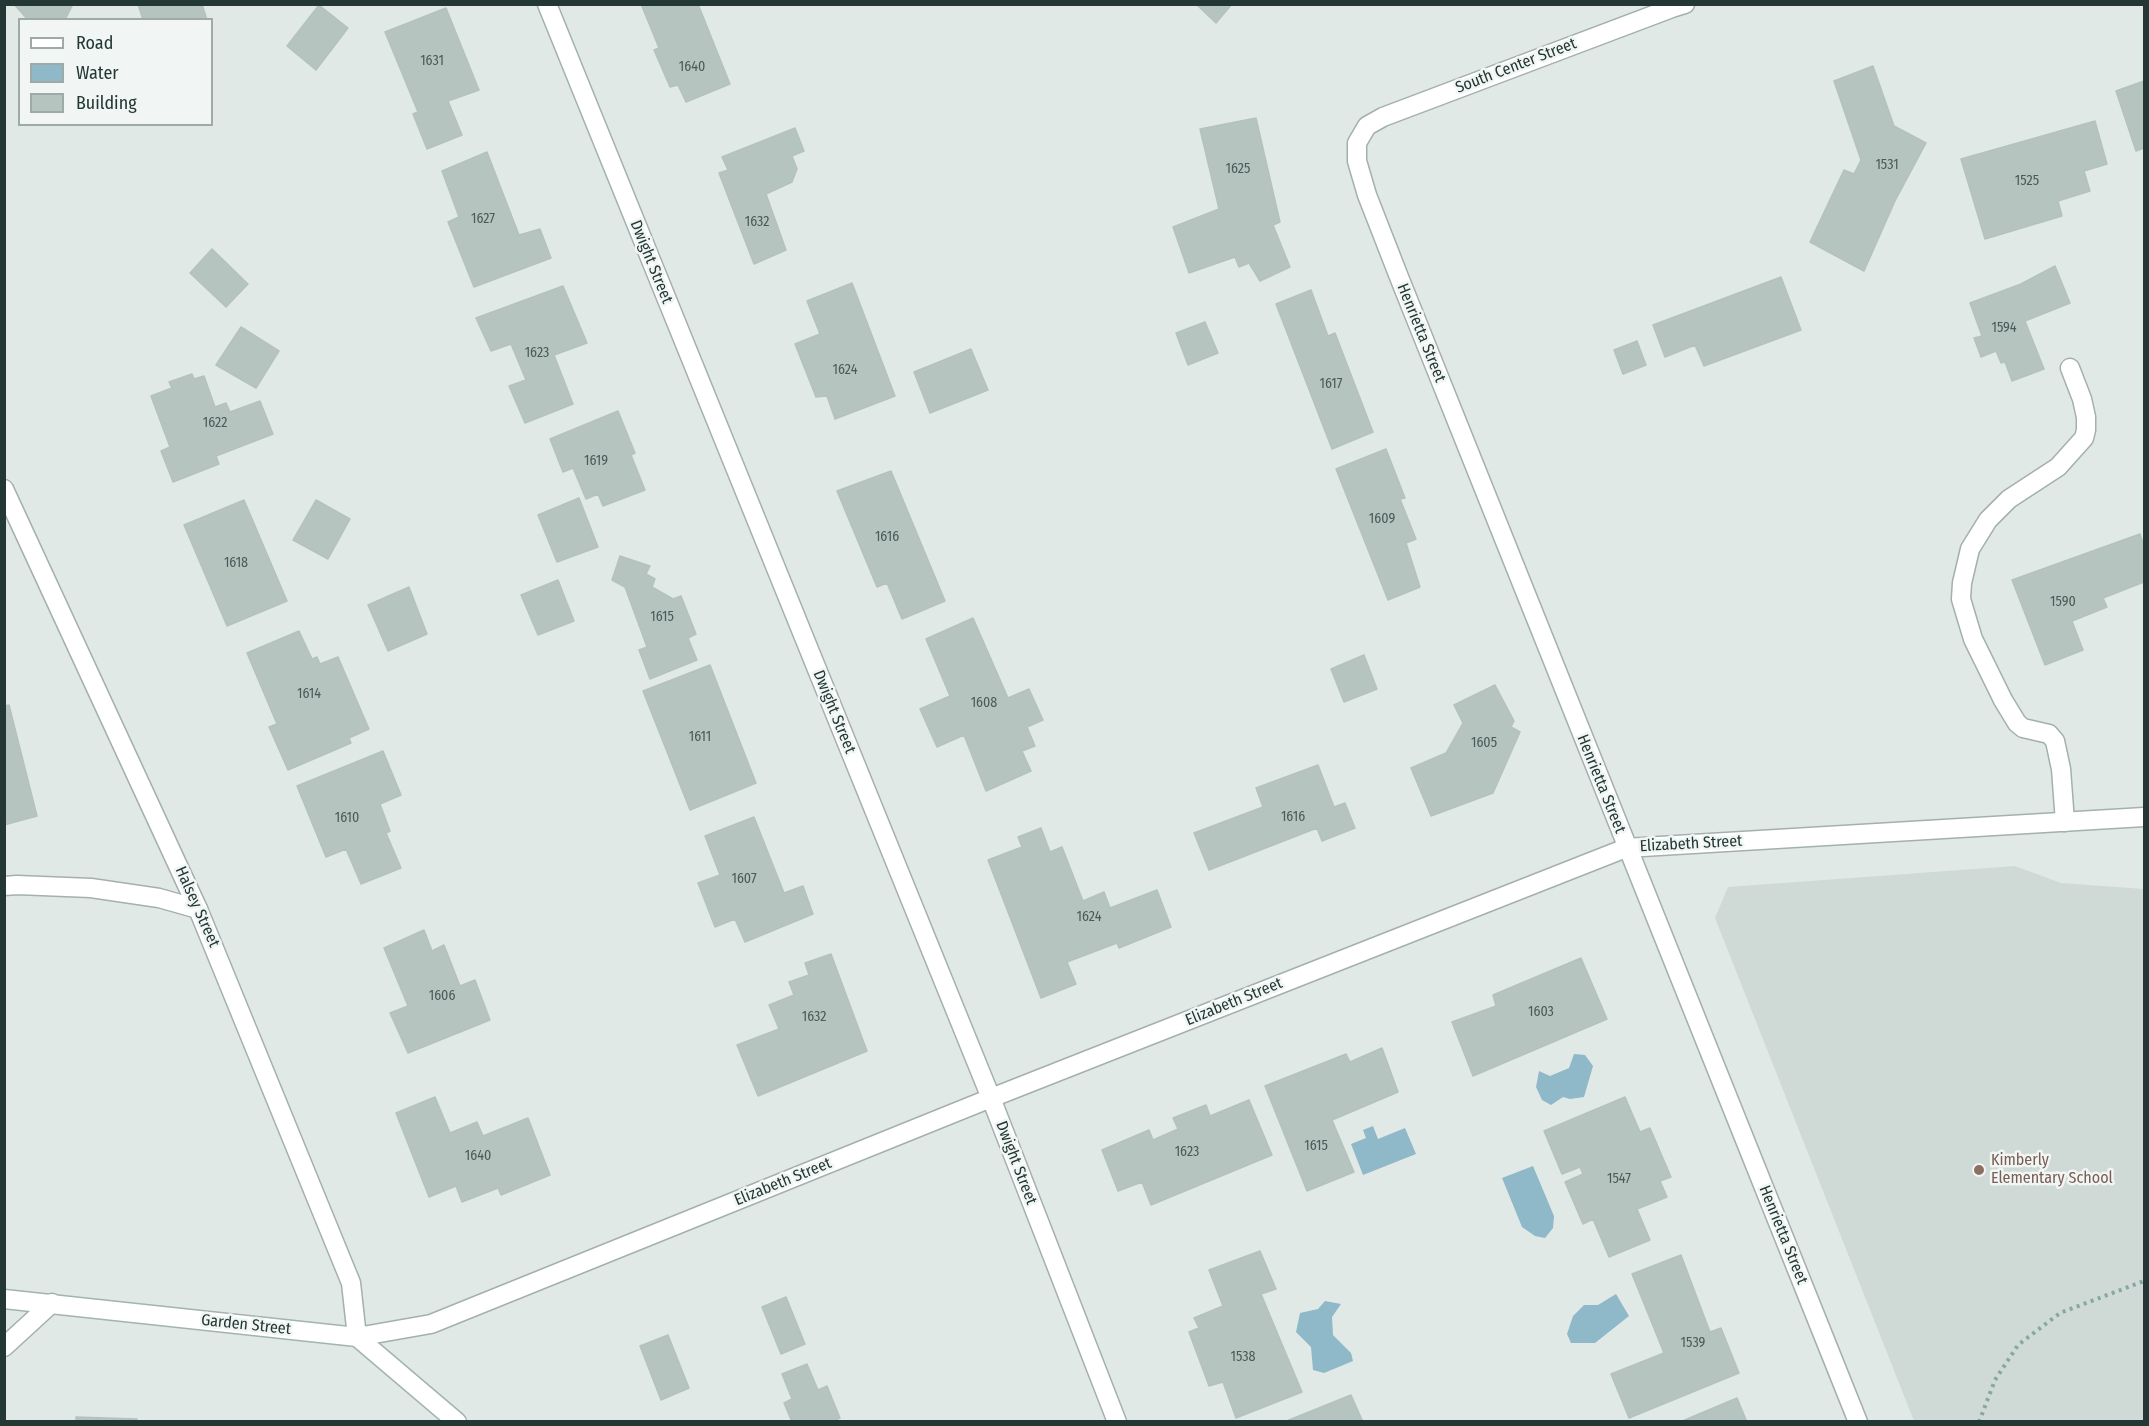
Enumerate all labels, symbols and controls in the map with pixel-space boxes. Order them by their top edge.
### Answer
legend [18,18,213,126]
text: Road [76,32,113,54]
street label: South Center Street [1453,34,1579,98]
house number: 1631 [420,53,444,69]
house number: 1640 [679,59,705,75]
text: Water [76,62,119,84]
text: Building [76,92,137,114]
house number: 1531 [1875,157,1899,173]
house number: 1625 [1226,161,1250,177]
house number: 1525 [2015,173,2039,189]
house number: 1627 [471,211,495,227]
house number: 1632 [745,214,769,230]
street label: Dwight Street [626,218,676,306]
street label: Henrietta Street [1392,281,1450,385]
house number: 1594 [1991,320,2017,336]
house number: 1623 [525,345,549,361]
house number: 1624 [833,362,857,378]
house number: 1617 [1320,376,1342,392]
house number: 1622 [203,415,227,431]
house number: 1619 [584,453,608,469]
house number: 1609 [1369,511,1395,527]
house number: 1616 [875,529,899,545]
house number: 1618 [224,555,248,571]
house number: 1590 [2050,594,2076,610]
house number: 1615 [650,609,674,625]
street label: Dwight Street [809,668,859,756]
house number: 1614 [297,686,321,702]
house number: 1608 [971,695,997,711]
house number: 1611 [689,729,711,745]
street label: Henrietta Street [1572,732,1630,836]
house number: 1605 [1471,735,1497,751]
house number: 1616 [1281,809,1305,825]
house number: 1610 [335,810,359,826]
street label: Elizabeth Street [1639,832,1743,856]
street label: Halsey Street [171,864,223,950]
house number: 1607 [731,871,757,887]
house number: 1624 [1077,909,1101,925]
street label: Elizabeth Street [1183,974,1285,1030]
house number: 1606 [429,988,455,1004]
house number: 1603 [1528,1004,1554,1020]
house number: 1632 [802,1009,826,1025]
street label: Dwight Street [991,1118,1041,1208]
house number: 1615 [1304,1138,1328,1154]
house number: 1623 [1175,1144,1199,1160]
house number: 1640 [465,1148,491,1164]
place label: Kimberly Elementary School [1991,1151,2113,1189]
street label: Elizabeth Street [732,1154,834,1210]
marker: Kimberly Elementary School [1972,1163,1986,1177]
house number: 1547 [1607,1171,1631,1187]
street label: Henrietta Street [1754,1183,1812,1287]
street label: Garden Street [200,1311,292,1339]
house number: 1539 [1681,1335,1705,1351]
house number: 1538 [1230,1349,1256,1365]

